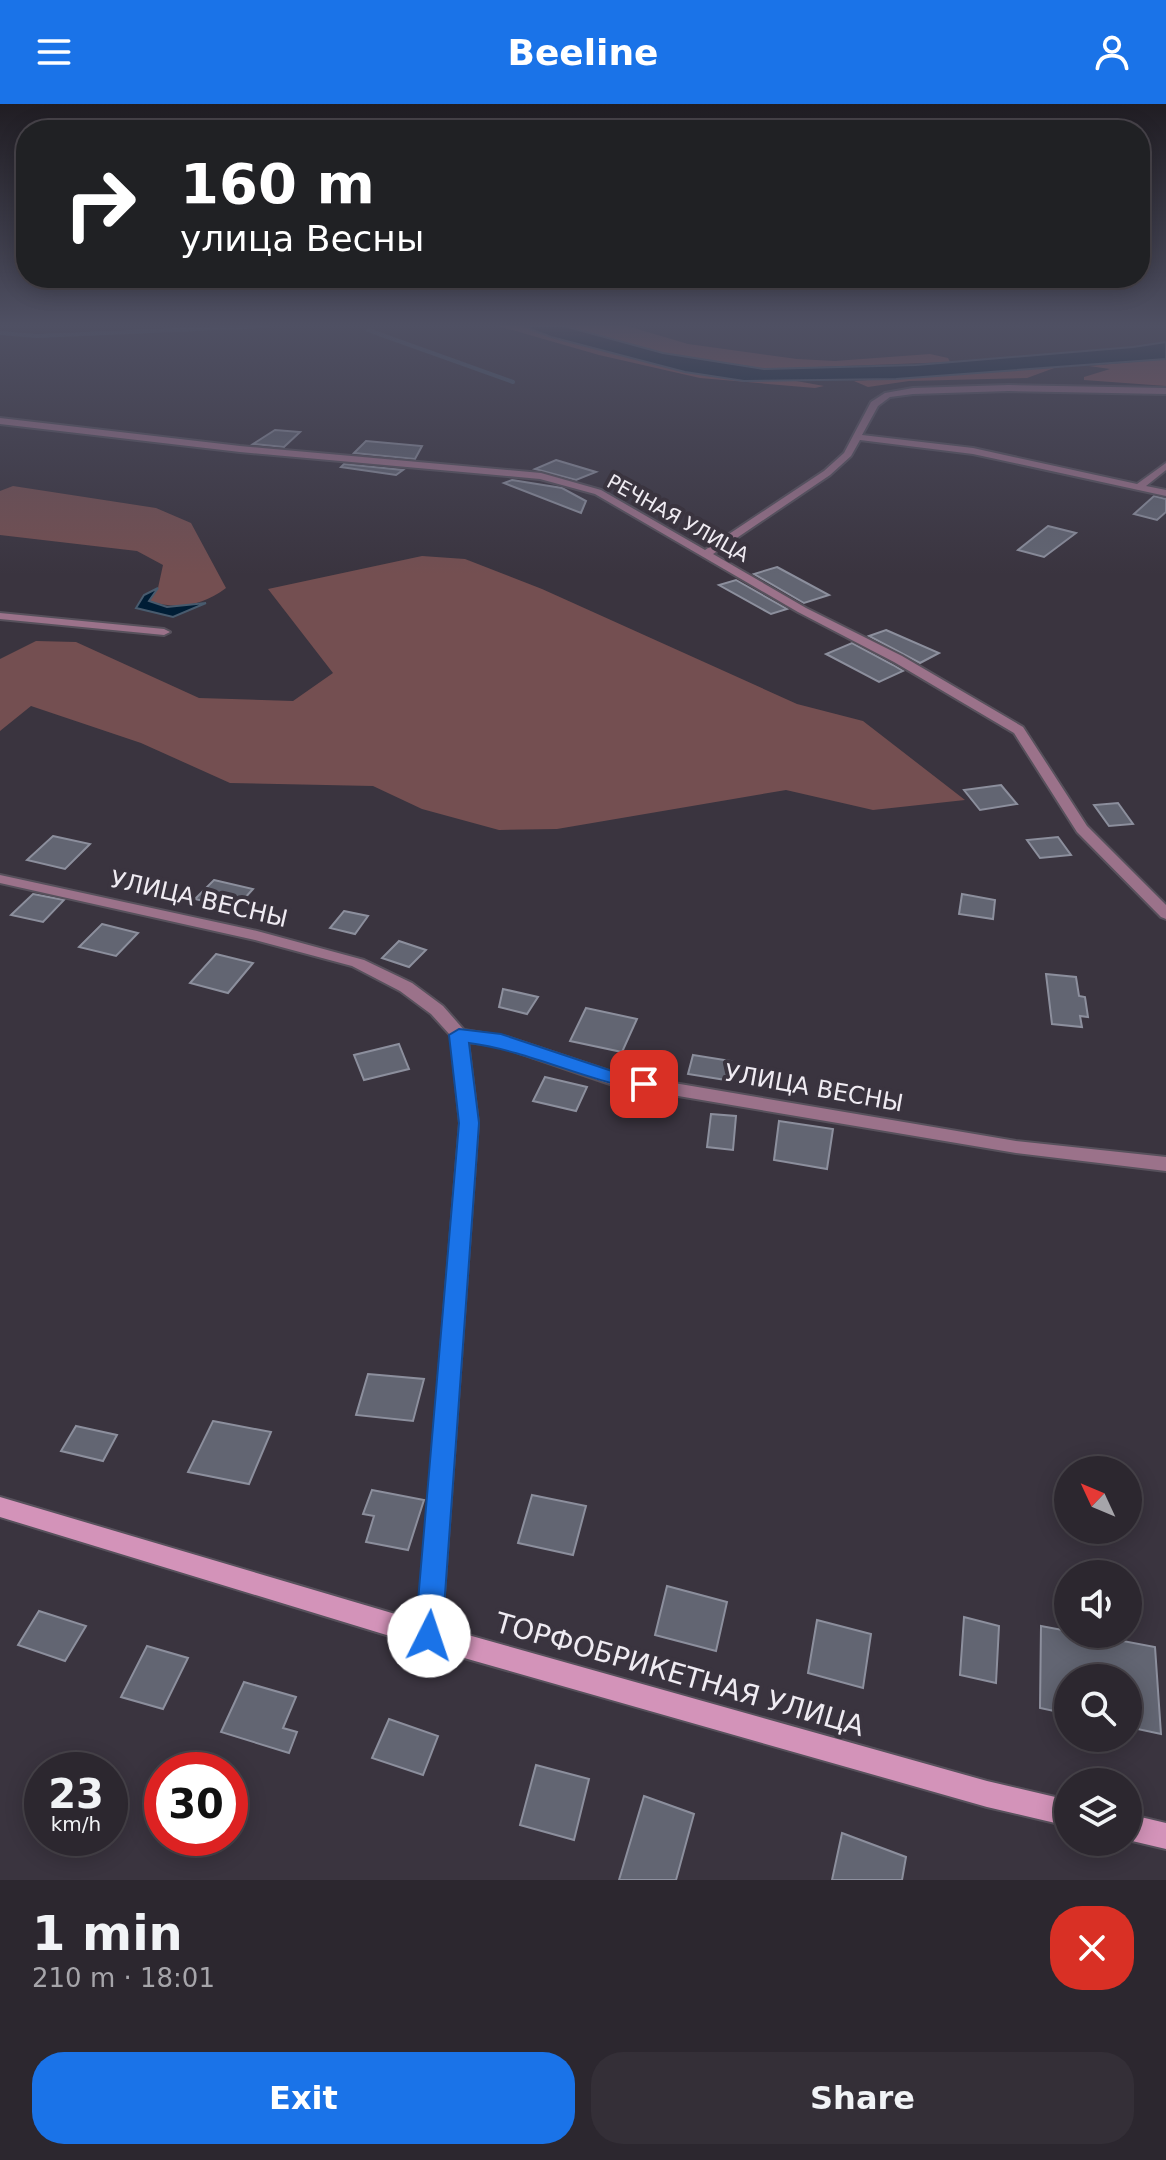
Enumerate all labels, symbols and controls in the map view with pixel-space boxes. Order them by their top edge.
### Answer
icon: menu [32,30,76,74]
icon: person [1090,30,1134,74]
text: Beeline [508,32,659,73]
text: 160 m [180,151,375,216]
icon: right [48,152,152,256]
text: улица Весны [180,218,424,259]
street label: РЕЧНАЯ УЛИЦА [603,469,754,567]
street label: УЛИЦА ВЕСНЫ [108,865,290,933]
pin [610,1050,678,1118]
street label: УЛИЦА ВЕСНЫ [722,1059,906,1117]
icon: arrive [622,1062,666,1106]
north arrow [1054,1456,1142,1544]
map controls [1054,1456,1142,1856]
button: sound [1054,1560,1142,1648]
position arrow [387,1594,471,1678]
street label: ТОРФОБРИКЕТНАЯ УЛИЦА [491,1606,868,1743]
button: search [1054,1664,1142,1752]
speed limit sign: 30 [144,1752,248,1856]
button: layers [1054,1768,1142,1856]
text: 23 [48,1771,104,1817]
text: km/h [51,1812,101,1836]
text: 1 min [32,1905,183,1961]
button: close [1050,1906,1134,1990]
text: 210 m · 18:01 [32,1963,215,1993]
button: Exit [32,2052,575,2144]
button: Share [591,2052,1134,2144]

